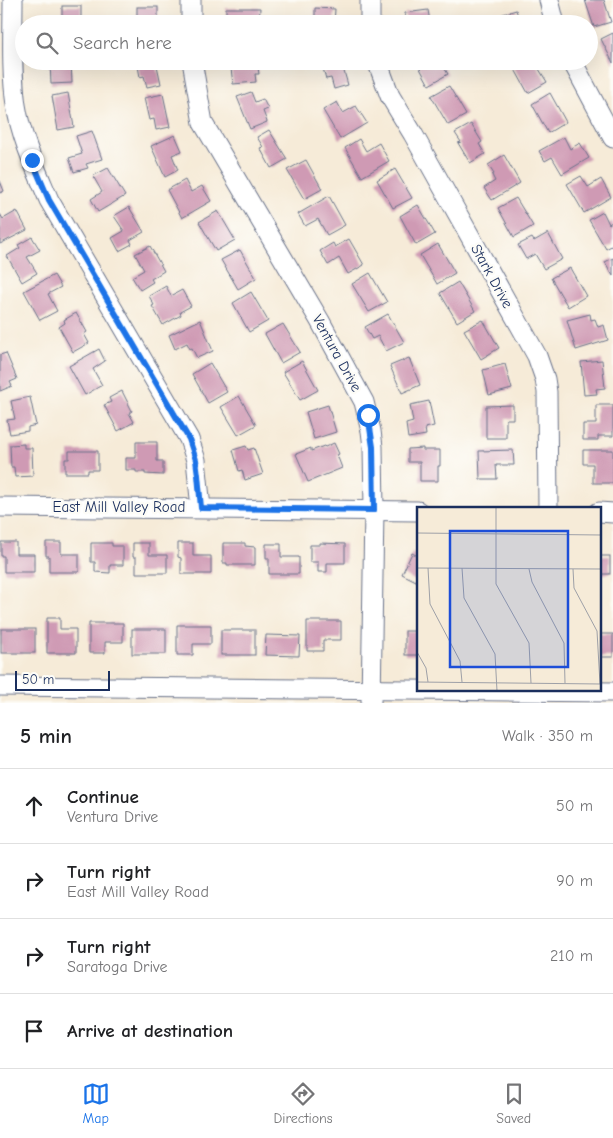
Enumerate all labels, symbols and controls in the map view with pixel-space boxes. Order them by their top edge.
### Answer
search box [15,15,598,70]
icon: search [33,29,61,57]
text: Search here [73,32,172,54]
route end [21,149,44,172]
street label: Stark Drive [467,241,517,312]
street label: Ventura Drive [308,311,366,395]
route start [357,404,380,427]
street label: East Mill Valley Road [53,498,186,516]
inset map [417,507,600,690]
scale bar [15,668,110,691]
text: 50 m [22,671,54,688]
text: 5 min [20,724,72,748]
text: Walk · 350 m [502,727,593,745]
text: Continue [67,786,139,808]
icon: ahead [20,792,48,820]
text: 50 m [556,797,593,815]
text: Ventura Drive [67,808,158,826]
text: Turn right [67,861,151,883]
icon: right [20,867,48,895]
text: 90 m [556,872,593,890]
text: East Mill Valley Road [67,883,209,901]
text: Turn right [67,936,151,958]
icon: right [20,942,48,970]
text: 210 m [550,947,593,965]
text: Saratoga Drive [67,958,167,976]
icon: arrive [20,1017,48,1045]
text: Arrive at destination [67,1020,233,1042]
tab: Map [82,1080,110,1127]
tab: Directions [273,1080,333,1127]
tab: Saved [496,1080,531,1127]

